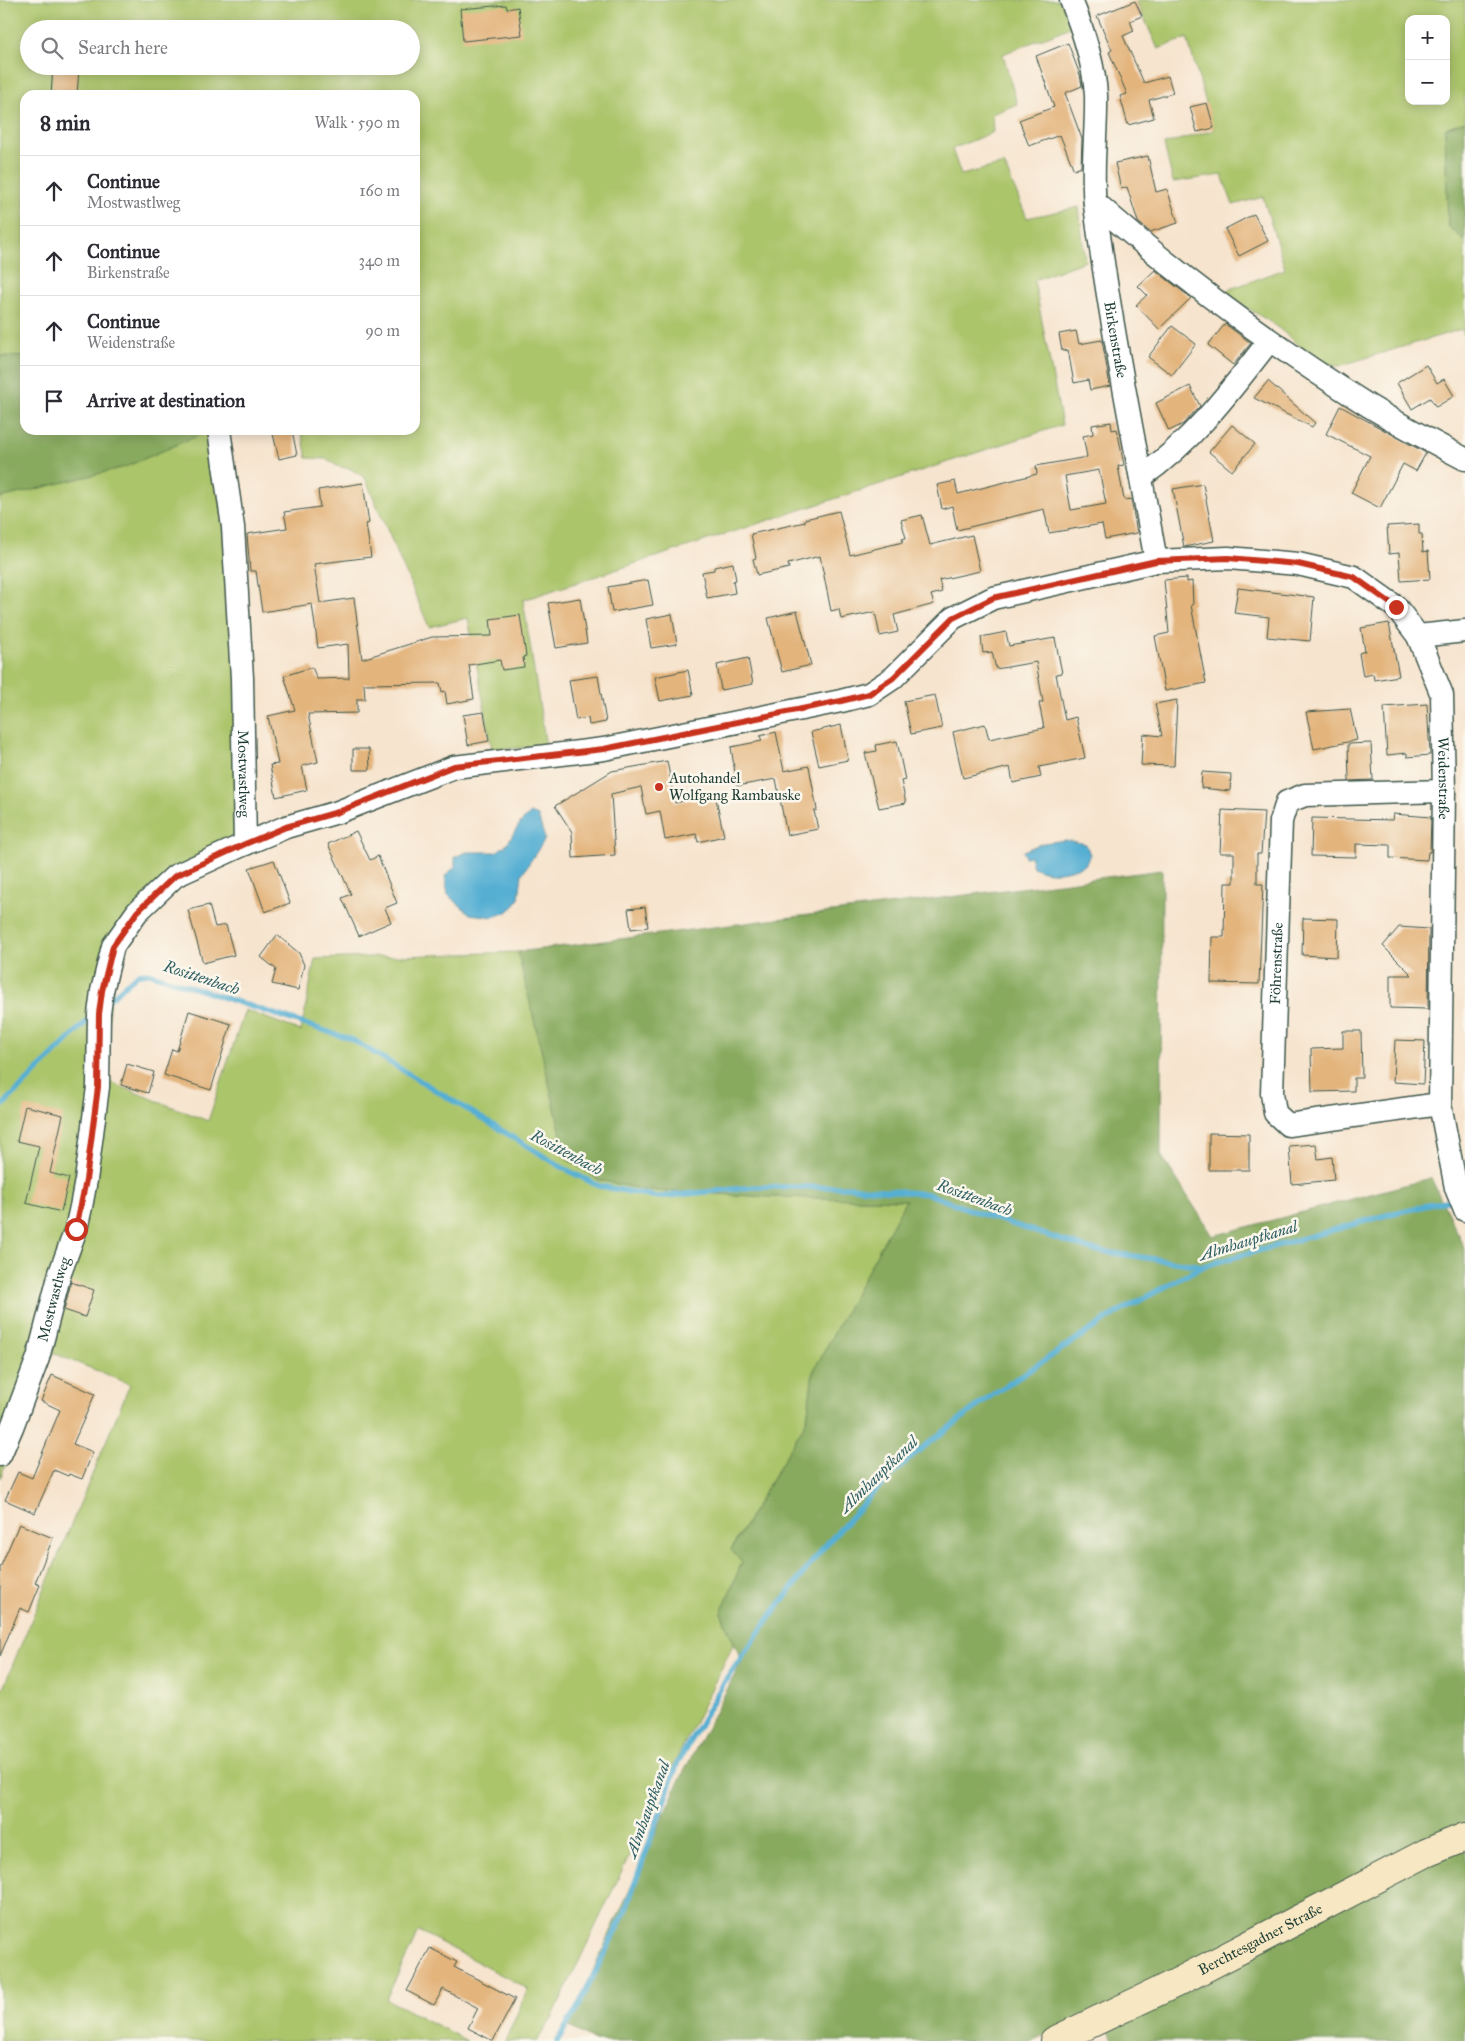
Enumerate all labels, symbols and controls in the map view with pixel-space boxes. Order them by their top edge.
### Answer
map controls [1405,15,1450,105]
button: + [1405,15,1450,60]
search box [20,20,420,75]
icon: search [38,34,66,62]
text: Search here [78,36,168,59]
button: − [1405,60,1450,105]
text: 8 min [40,110,90,136]
text: Walk · 590 m [314,113,400,132]
text: Continue [87,170,160,193]
icon: ahead [40,177,68,205]
text: 160 m [359,181,400,200]
text: Mostwastlweg [87,193,180,212]
text: Continue [87,240,160,263]
icon: ahead [40,247,68,275]
text: 340 m [358,251,400,270]
text: Birkenstraße [87,263,170,282]
street label: Birkenstraße [1100,300,1131,379]
text: Continue [87,310,160,333]
icon: ahead [40,317,68,345]
text: 90 m [365,321,400,340]
text: Weidenstraße [87,333,175,352]
icon: arrive [40,387,68,415]
text: Arrive at destination [87,389,245,412]
route end [1385,596,1408,619]
street label: Mostwastlweg [234,730,254,819]
street label: Weidenstraße [1434,737,1453,820]
place label: Autohandel Wolfgang Rambauske [668,769,801,804]
marker: Autohandel Wolfgang Rambauske [653,781,665,793]
street label: Föhrenstraße [1266,922,1287,1005]
water label: Rosittenbach [161,956,242,999]
water label: Rosittenbach [527,1125,606,1179]
water label: Rosittenbach [934,1175,1015,1220]
water label: Almhauptkanal [1195,1216,1301,1266]
route start [65,1218,88,1241]
street label: Mostwastlweg [34,1253,75,1344]
water label: Almhauptkanal [834,1431,923,1519]
water label: Almhauptkanal [620,1757,675,1862]
street label: Berchtesgadner Straße [1195,1900,1325,1979]

